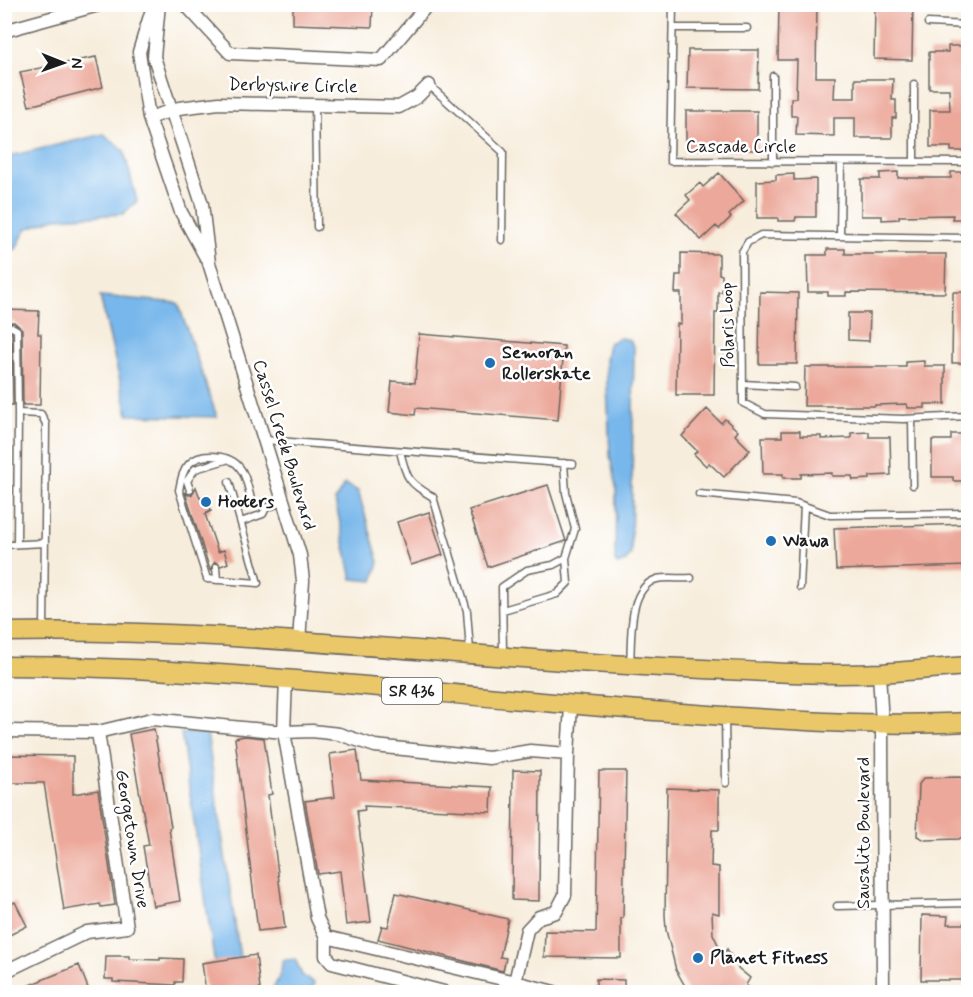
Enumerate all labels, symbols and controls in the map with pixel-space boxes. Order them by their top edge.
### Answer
north arrow [33,33,93,93]
text: N [66,58,87,69]
street label: Derbyshire Circle [228,73,358,99]
street label: Cascade Circle [686,135,796,159]
street label: Polaris Loop [715,282,741,368]
place label: Semoran Rollerskate [502,341,591,386]
marker: Semoran Rollerskate [483,356,497,370]
street label: Cassel Creek Boulevard [247,357,321,533]
place label: Hooters [218,490,274,514]
marker: Hooters [199,495,213,509]
place label: Wawa [782,529,829,553]
marker: Wawa [764,534,778,548]
road number: SR 436 [382,678,442,704]
street label: Sausalito Boulevard [852,757,876,909]
street label: Georgetown Drive [108,768,155,910]
place label: Planet Fitness [710,946,828,970]
marker: Planet Fitness [691,951,705,965]

